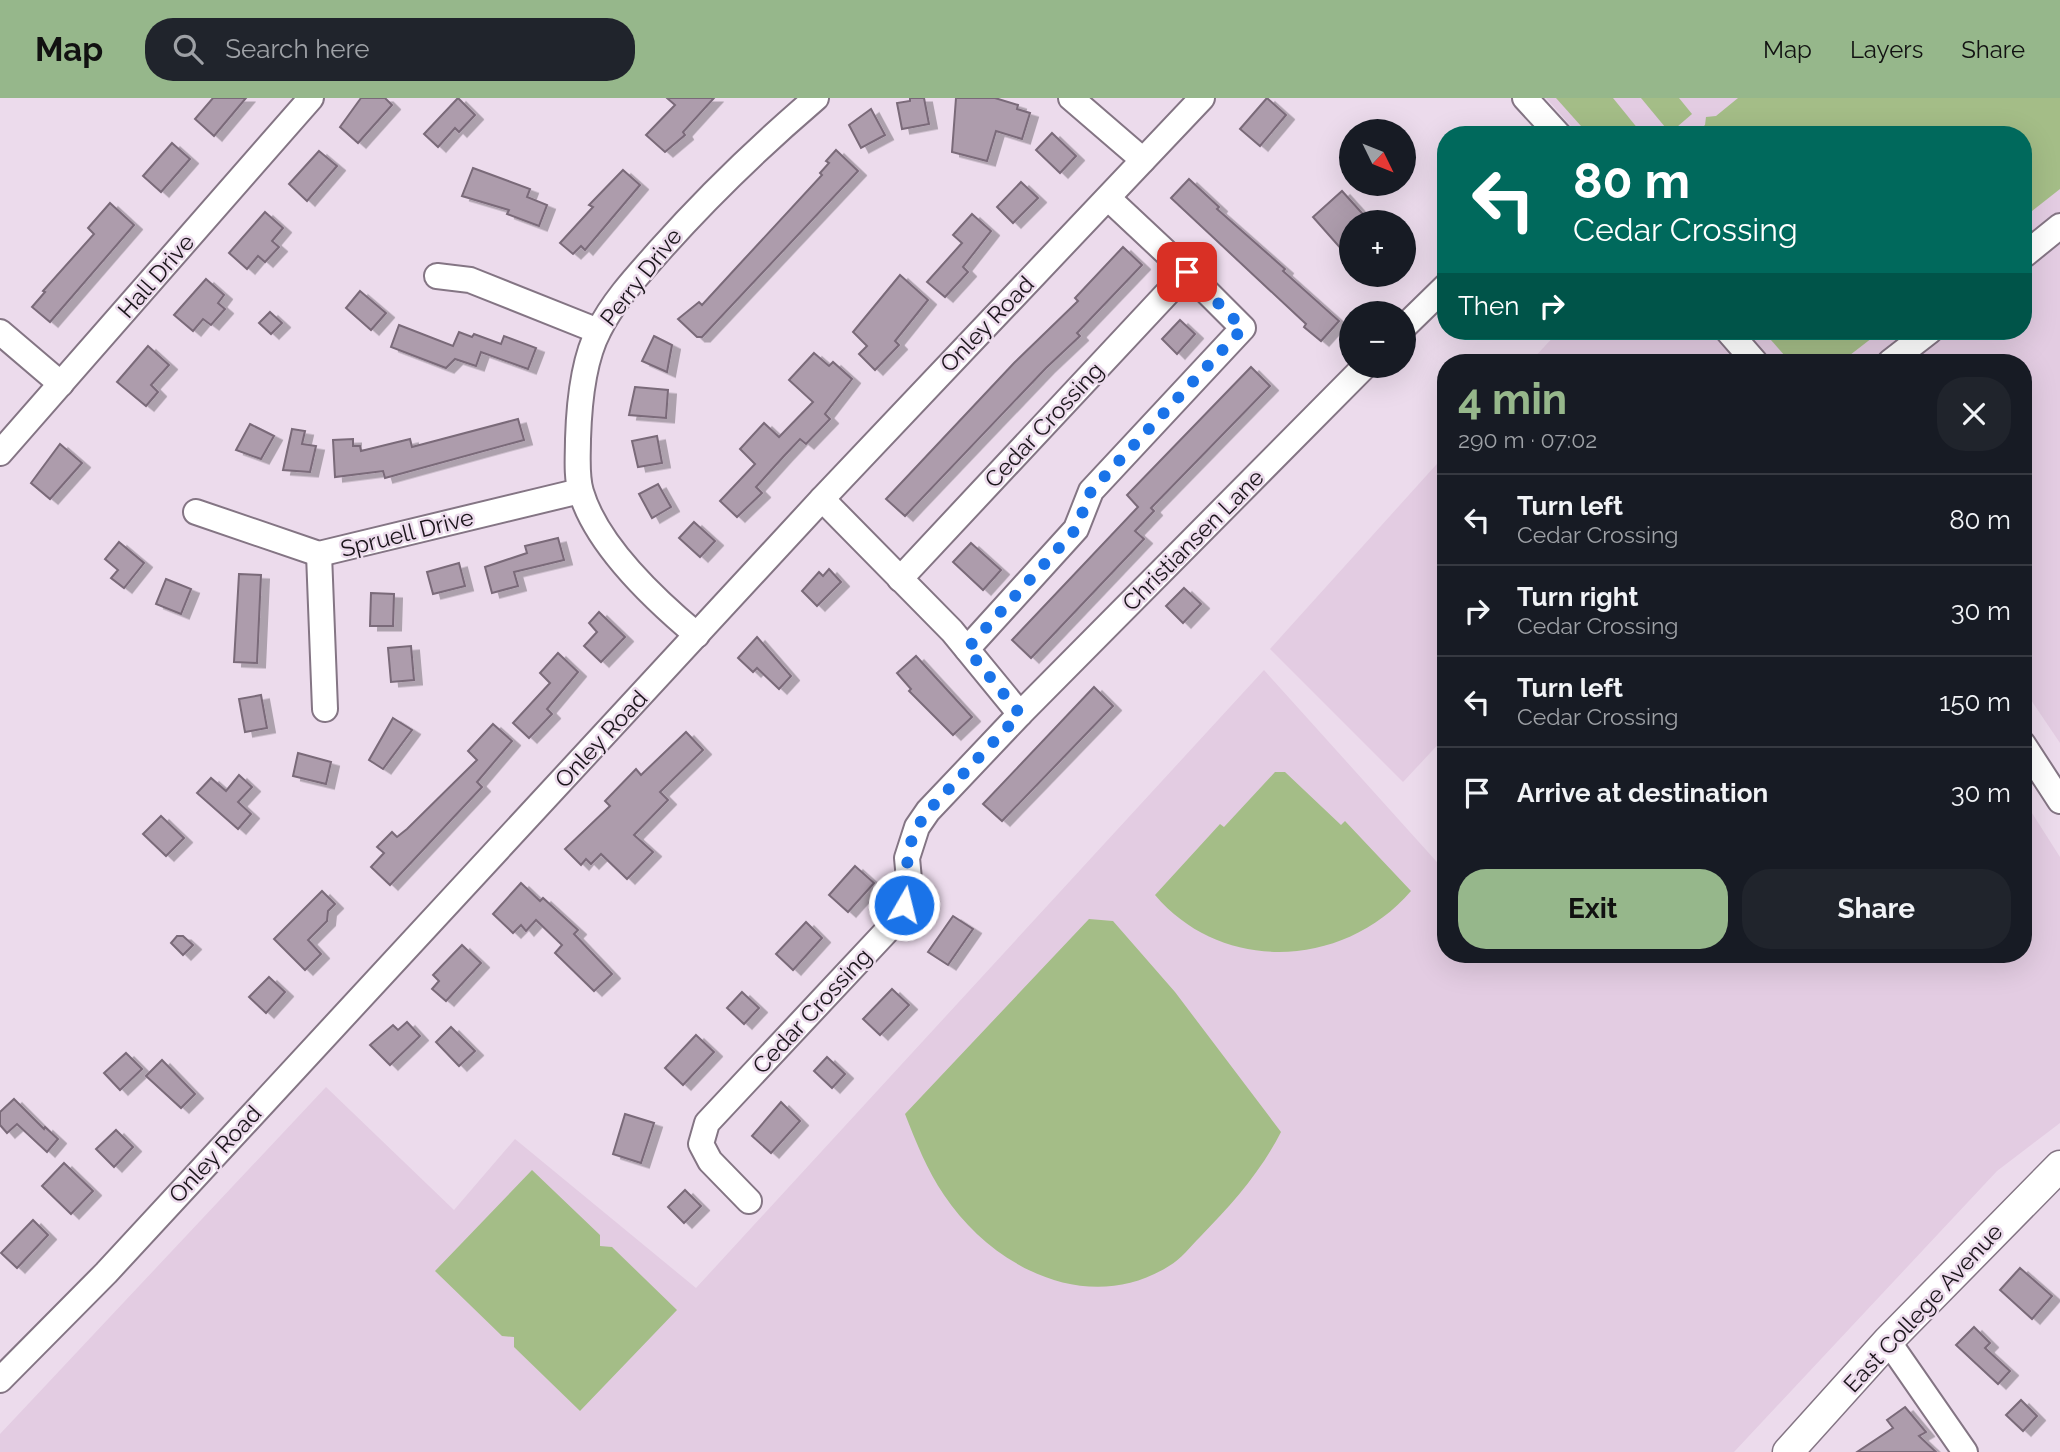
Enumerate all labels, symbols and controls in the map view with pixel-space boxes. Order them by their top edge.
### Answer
search box [145,18,635,81]
text: Map [35,30,103,69]
icon: search [169,30,207,68]
text: Search here [225,34,370,64]
text: Map [1763,35,1812,64]
text: Layers [1850,35,1923,64]
text: Share [1961,35,2025,64]
north arrow [1339,119,1416,196]
map controls [1339,119,1416,378]
text: 80 m [1573,152,1690,209]
icon: left [1458,154,1549,245]
button: + [1339,210,1416,287]
text: Cedar Crossing [1573,211,1798,248]
street label: Perry Drive [594,223,687,331]
street label: Hall Drive [112,228,199,323]
pin [1157,242,1217,302]
icon: arrive [1168,253,1206,291]
street label: Onley Road [934,270,1039,377]
icon: right [1533,287,1571,325]
text: Then [1458,291,1519,321]
button: − [1339,301,1416,378]
street label: Cedar Crossing [979,356,1109,493]
text: 4 min [1458,375,1567,424]
button: close [1937,377,2011,451]
text: 290 m · 07:02 [1458,426,1597,453]
street label: Christiansen Lane [1116,463,1269,616]
text: Turn left [1517,491,1623,521]
icon: left [1458,501,1496,539]
street label: Spruell Drive [338,503,476,562]
text: 80 m [1949,505,2011,535]
text: Cedar Crossing [1517,521,1679,548]
text: Turn right [1517,582,1638,612]
icon: right [1458,592,1496,630]
text: 30 m [1951,596,2011,626]
text: Cedar Crossing [1517,612,1679,639]
text: Turn left [1517,673,1623,703]
icon: left [1458,683,1496,721]
street label: Onley Road [549,685,652,793]
text: 150 m [1939,687,2011,717]
text: Cedar Crossing [1517,703,1679,730]
icon: arrive [1458,774,1496,812]
text: Arrive at destination [1517,778,1768,808]
text: 30 m [1951,778,2011,808]
position arrow [867,868,941,942]
button: Exit [1458,869,1728,949]
button: Share [1742,869,2011,949]
street label: Cedar Crossing [747,942,877,1079]
street label: Onley Road [163,1100,266,1208]
street label: East College Avenue [1838,1218,2008,1397]

